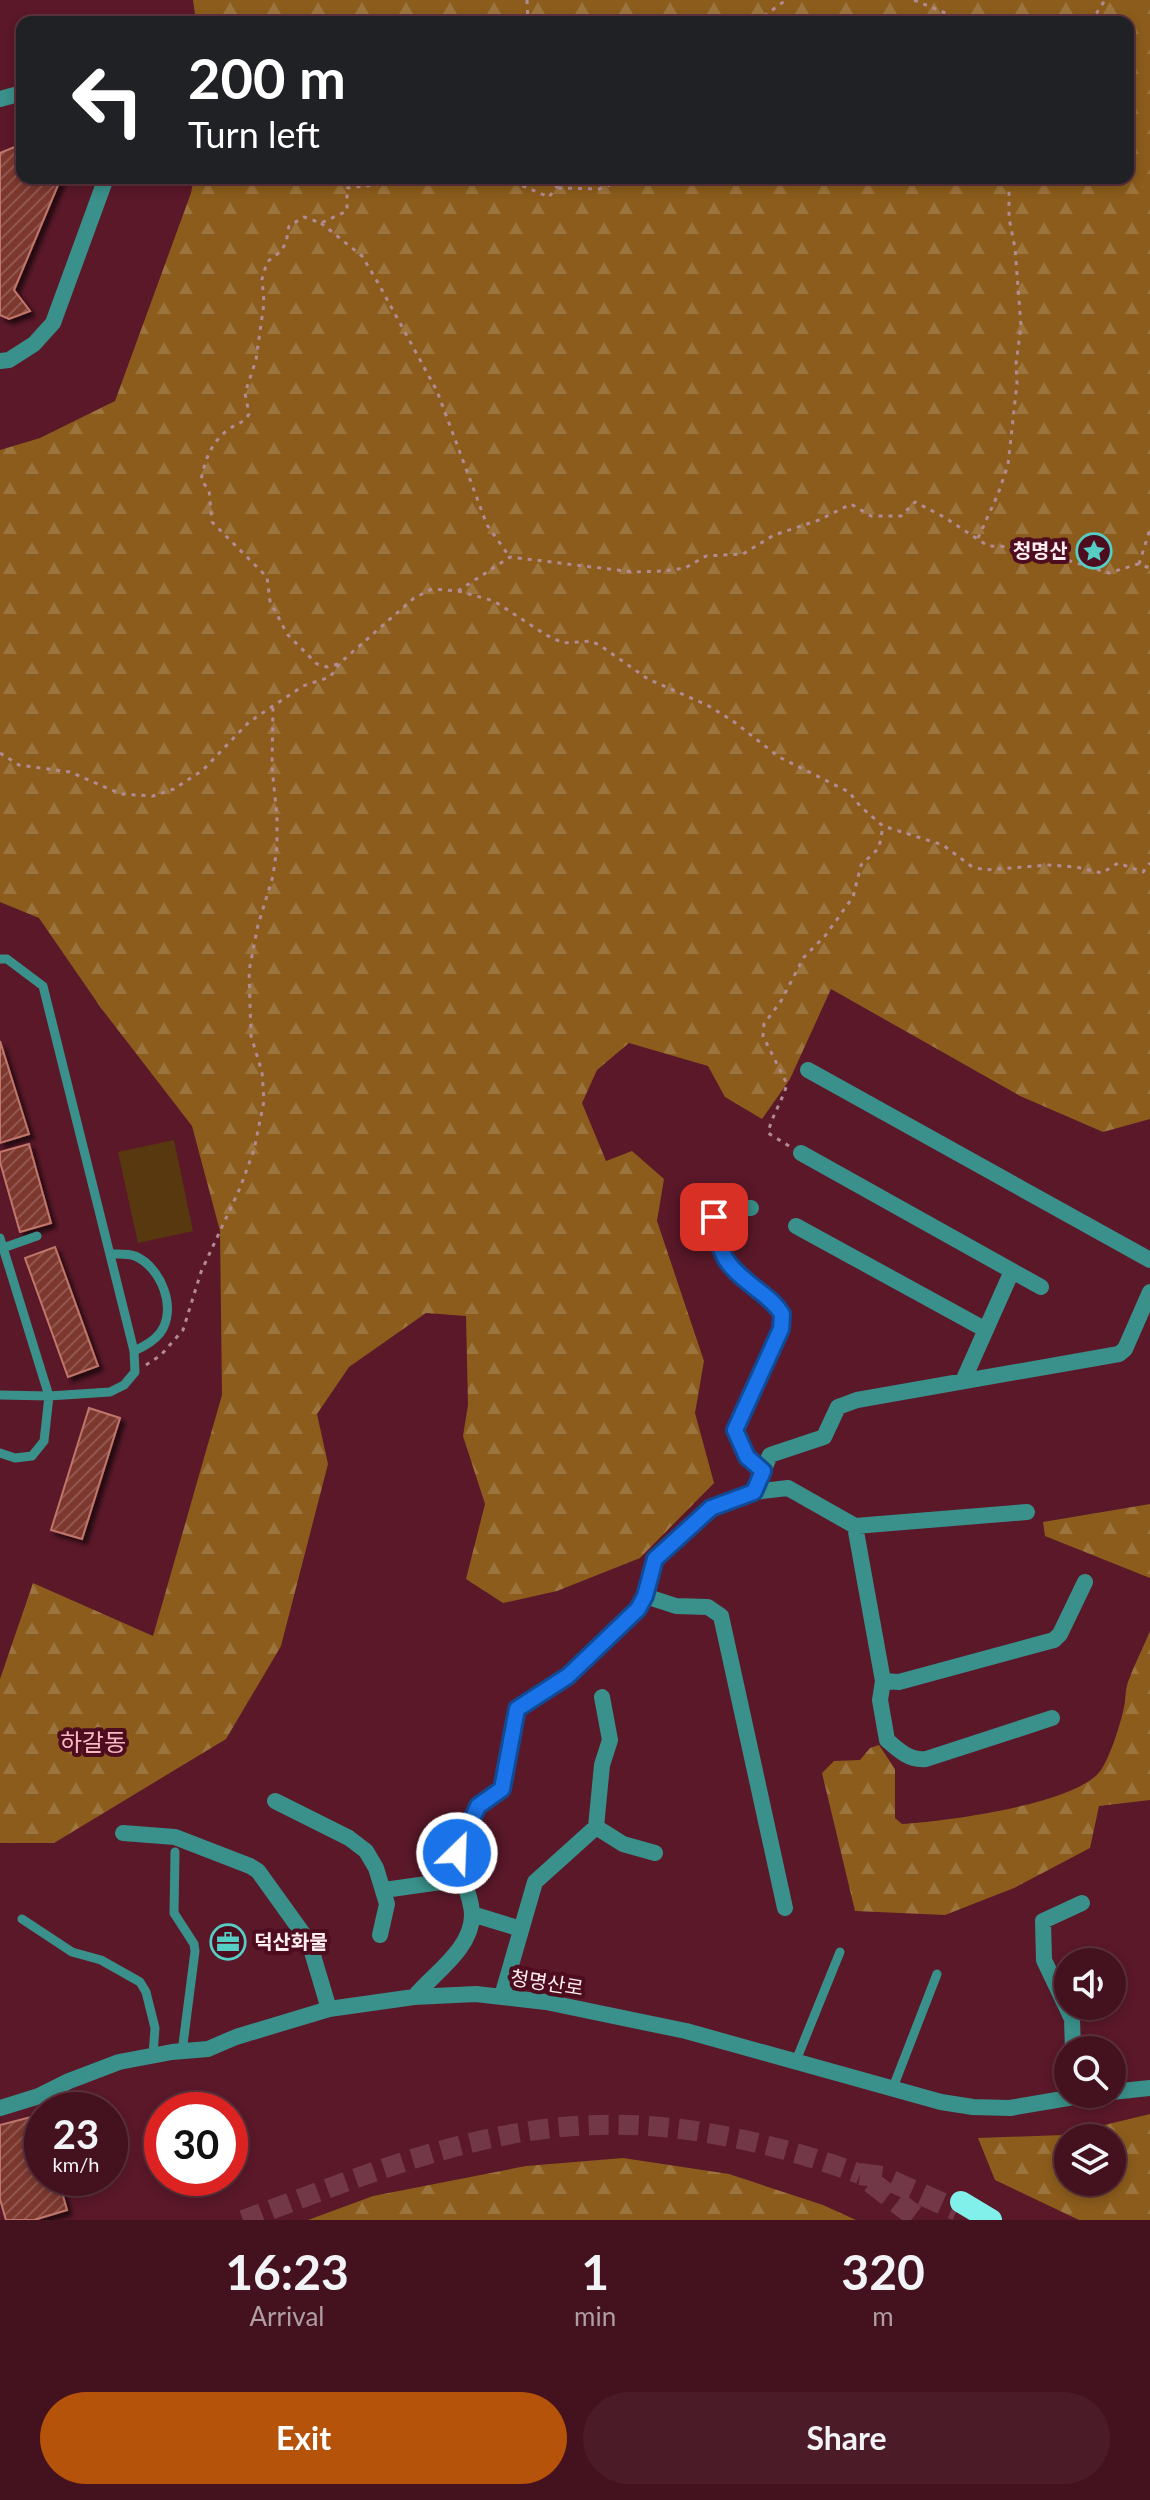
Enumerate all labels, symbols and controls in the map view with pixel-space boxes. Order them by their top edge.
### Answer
text: 200 m [188,44,346,111]
icon: left [56,48,160,152]
text: Turn left [188,112,320,156]
place icon: 청명산 [1075,532,1113,570]
place label: 청명산 [1013,538,1068,562]
pin [680,1183,748,1251]
icon: arrive [692,1195,736,1239]
district label: 하갈동 [60,1727,126,1756]
position arrow [415,1811,499,1895]
office icon: 덕산화물 [209,1923,247,1961]
place label: 덕산화물 [254,1929,328,1953]
map controls [1054,1948,1126,2196]
button: sound [1054,1948,1126,2020]
street label: 청명산로 [509,1964,585,2000]
button: search [1054,2036,1126,2108]
speed limit sign: 30 [144,2092,248,2196]
text: 23 [53,2110,99,2158]
button: layers [1054,2124,1126,2196]
text: km/h [53,2152,99,2176]
text: 16:23 [225,2243,349,2300]
text: 1 [581,2243,609,2300]
text: 320 [841,2243,925,2300]
text: Arrival [250,2300,324,2332]
text: min [574,2300,616,2332]
text: m [872,2300,894,2332]
button: Exit [40,2392,567,2484]
button: Share [583,2392,1110,2484]

